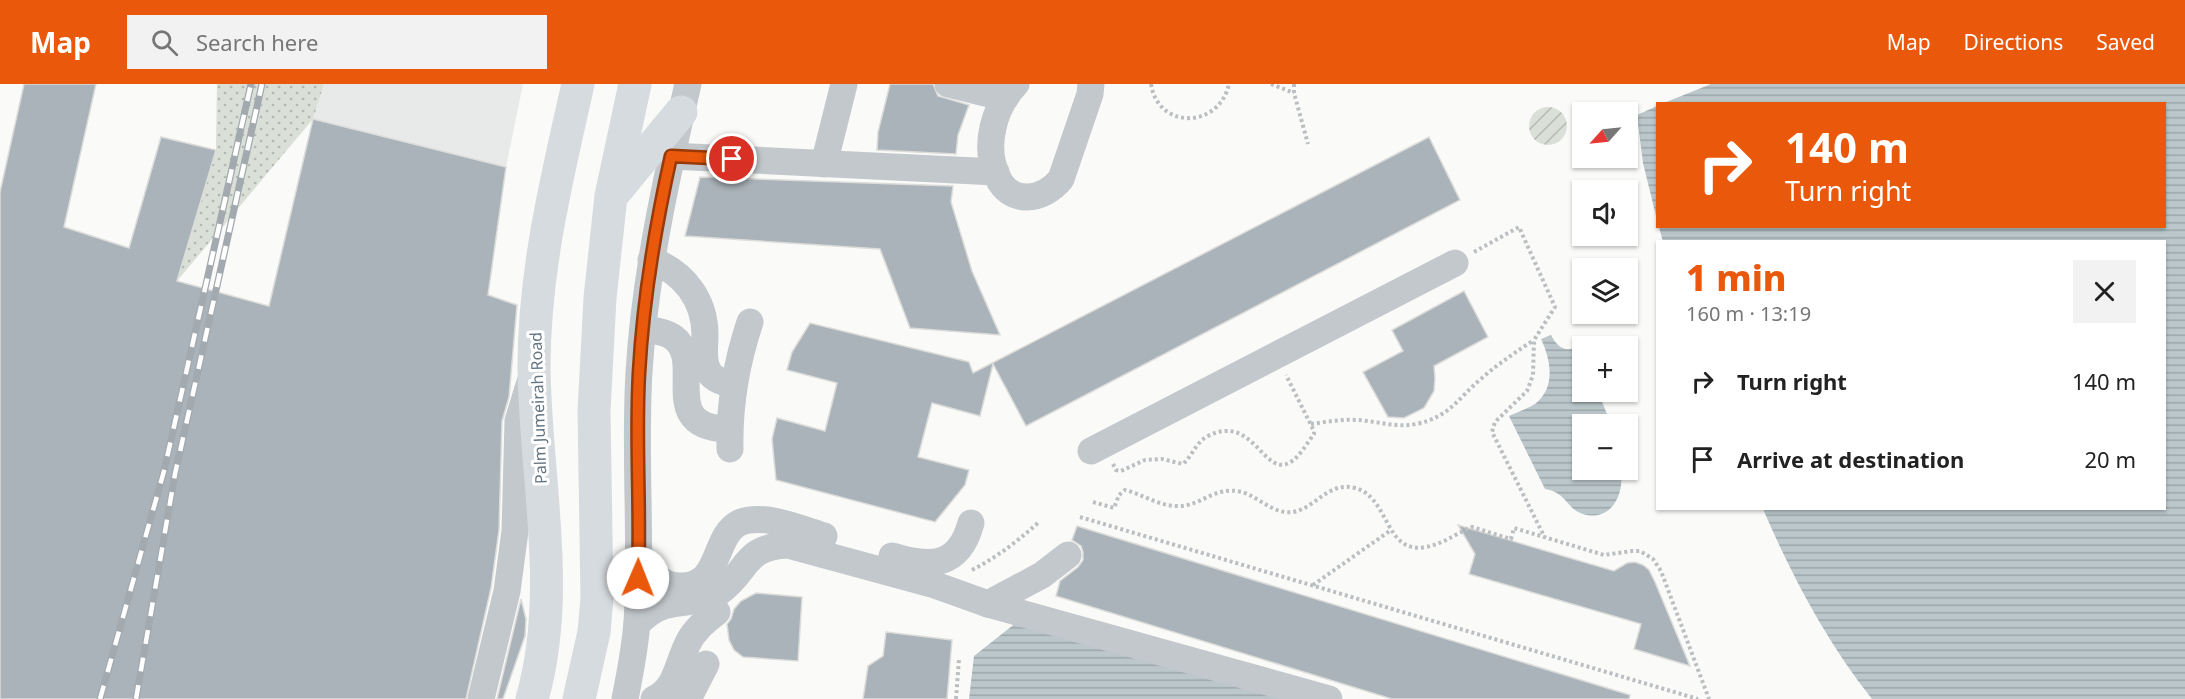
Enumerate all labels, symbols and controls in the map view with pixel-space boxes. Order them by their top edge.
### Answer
search box [127,15,547,69]
text: Map [30,23,91,61]
icon: search [148,26,181,59]
text: Search here [196,27,318,57]
text: Map [1887,28,1931,56]
text: Directions [1964,28,2063,56]
text: Saved [2096,28,2155,56]
north arrow [1572,102,1638,168]
map controls [1572,102,1638,480]
text: 140 m [1785,118,1909,175]
icon: right [1686,126,1764,204]
pin [706,133,757,184]
icon: arrive [715,142,748,175]
text: Turn right [1785,172,1911,209]
button: sound [1572,180,1638,246]
text: 1 min [1686,253,1787,302]
button: layers [1572,258,1638,324]
button: close [2073,260,2136,323]
text: 160 m · 13:19 [1686,300,1811,327]
street label: Palm Jumeirah Road [524,332,552,484]
button: + [1572,336,1638,402]
icon: right [1686,365,1719,398]
text: Turn right [1737,366,1847,396]
text: 140 m [2072,366,2136,396]
button: − [1572,414,1638,480]
icon: arrive [1686,443,1719,476]
text: Arrive at destination [1737,444,1964,474]
text: 20 m [2085,444,2136,474]
position arrow [606,546,670,610]

